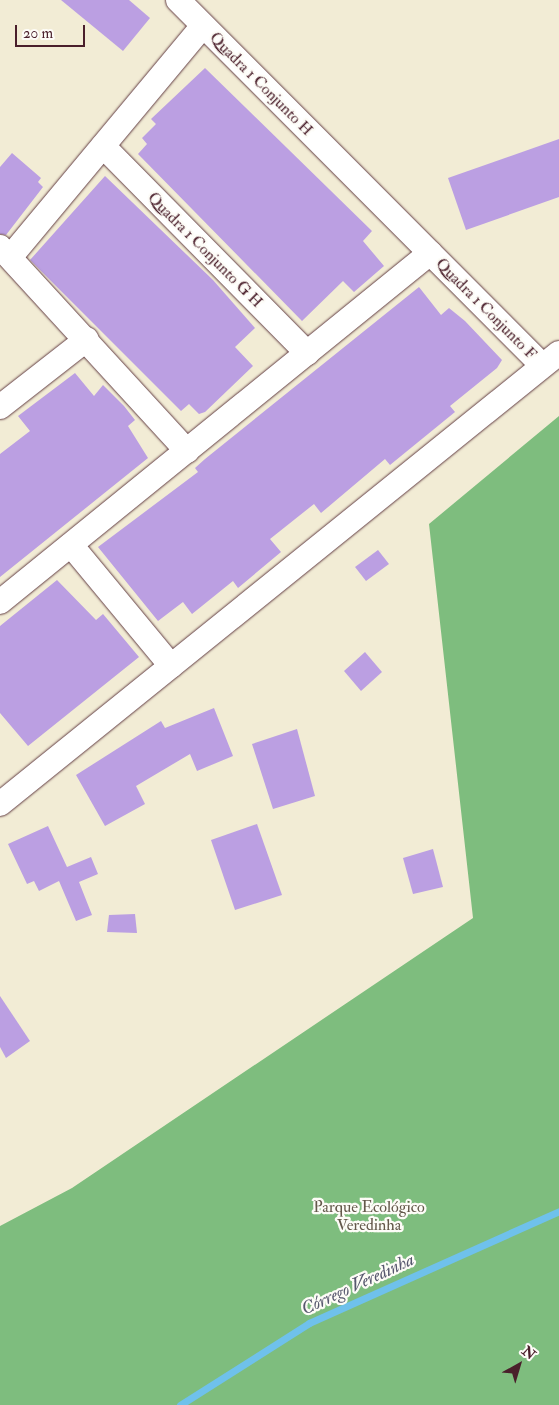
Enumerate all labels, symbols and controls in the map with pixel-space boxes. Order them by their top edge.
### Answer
scale bar [18,15,88,47]
text: 20 m [23,24,53,43]
street label: Quadra 1 Conjunto H [205,28,317,140]
street label: Quadra 1 Conjunto G H [143,188,267,312]
street label: Quadra 1 Conjunto F [431,254,541,364]
park label: Parque Ecológico Veredinha [313,1197,425,1235]
water label: Córrego Veredinha [298,1249,418,1321]
north arrow [494,1340,544,1390]
text: N [519,1342,539,1364]

